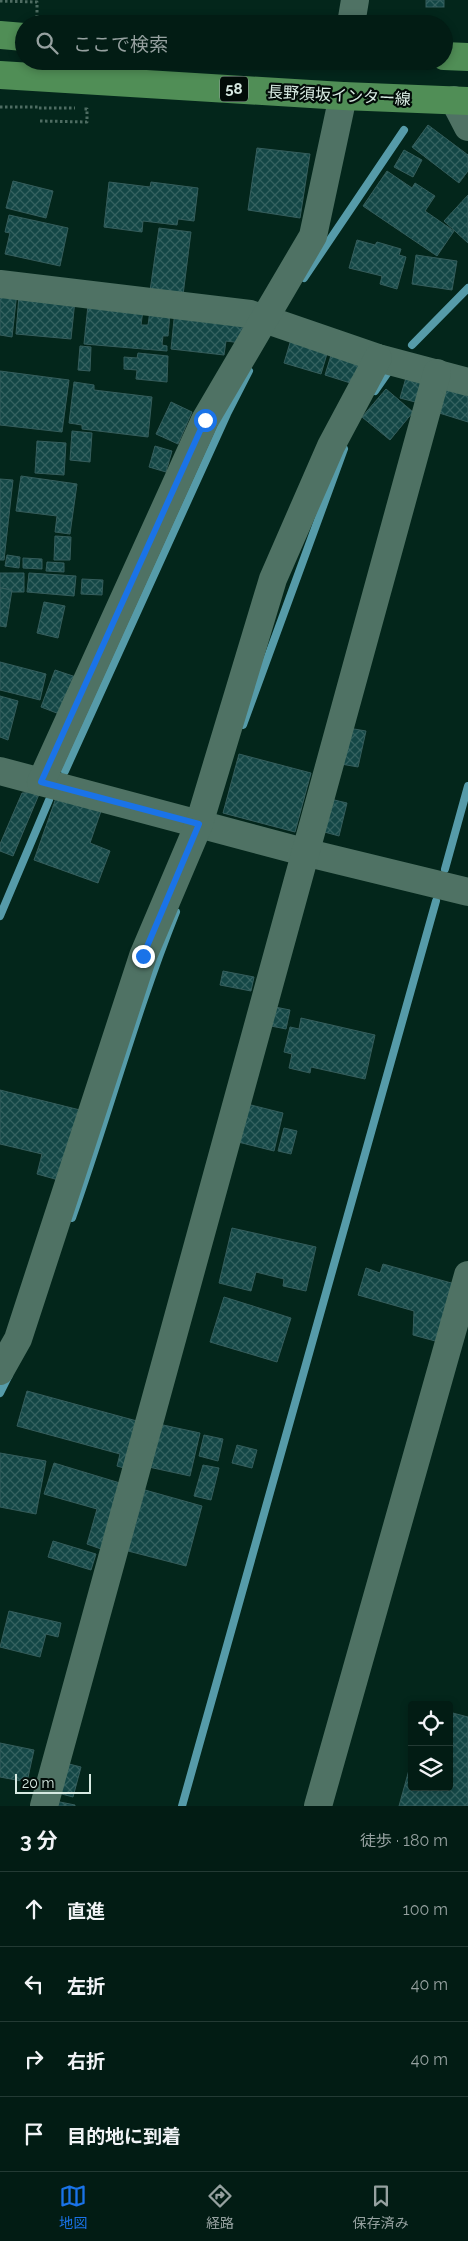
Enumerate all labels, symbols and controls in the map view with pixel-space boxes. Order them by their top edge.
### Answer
search box [15,15,453,70]
icon: search [33,29,61,57]
text: ここで検索 [73,33,168,55]
road number: 58 [220,76,248,102]
street label: 長野須坂インター線 [267,82,411,109]
route start [194,409,217,432]
route end [132,945,155,968]
map controls [408,1701,453,1791]
button: locate [408,1701,453,1746]
button: layers [408,1746,453,1791]
scale bar [15,1771,91,1794]
text: 20 m [22,1775,54,1791]
text: 3 分 [20,1828,58,1853]
text: 徒歩 · 180 m [360,1831,448,1850]
icon: ahead [20,1895,48,1923]
text: 直進 [67,1900,105,1922]
text: 100 m [403,1900,448,1919]
icon: left [20,1970,48,1998]
text: 左折 [67,1975,105,1997]
text: 40 m [411,1975,448,1994]
icon: right [20,2045,48,2073]
text: 右折 [67,2050,105,2072]
text: 40 m [411,2050,448,2069]
icon: arrive [20,2120,48,2148]
text: 目的地に到着 [67,2125,181,2147]
tab: 地図 [59,2182,87,2232]
tab: 経路 [206,2182,234,2232]
tab: 保存済み [353,2182,409,2232]

